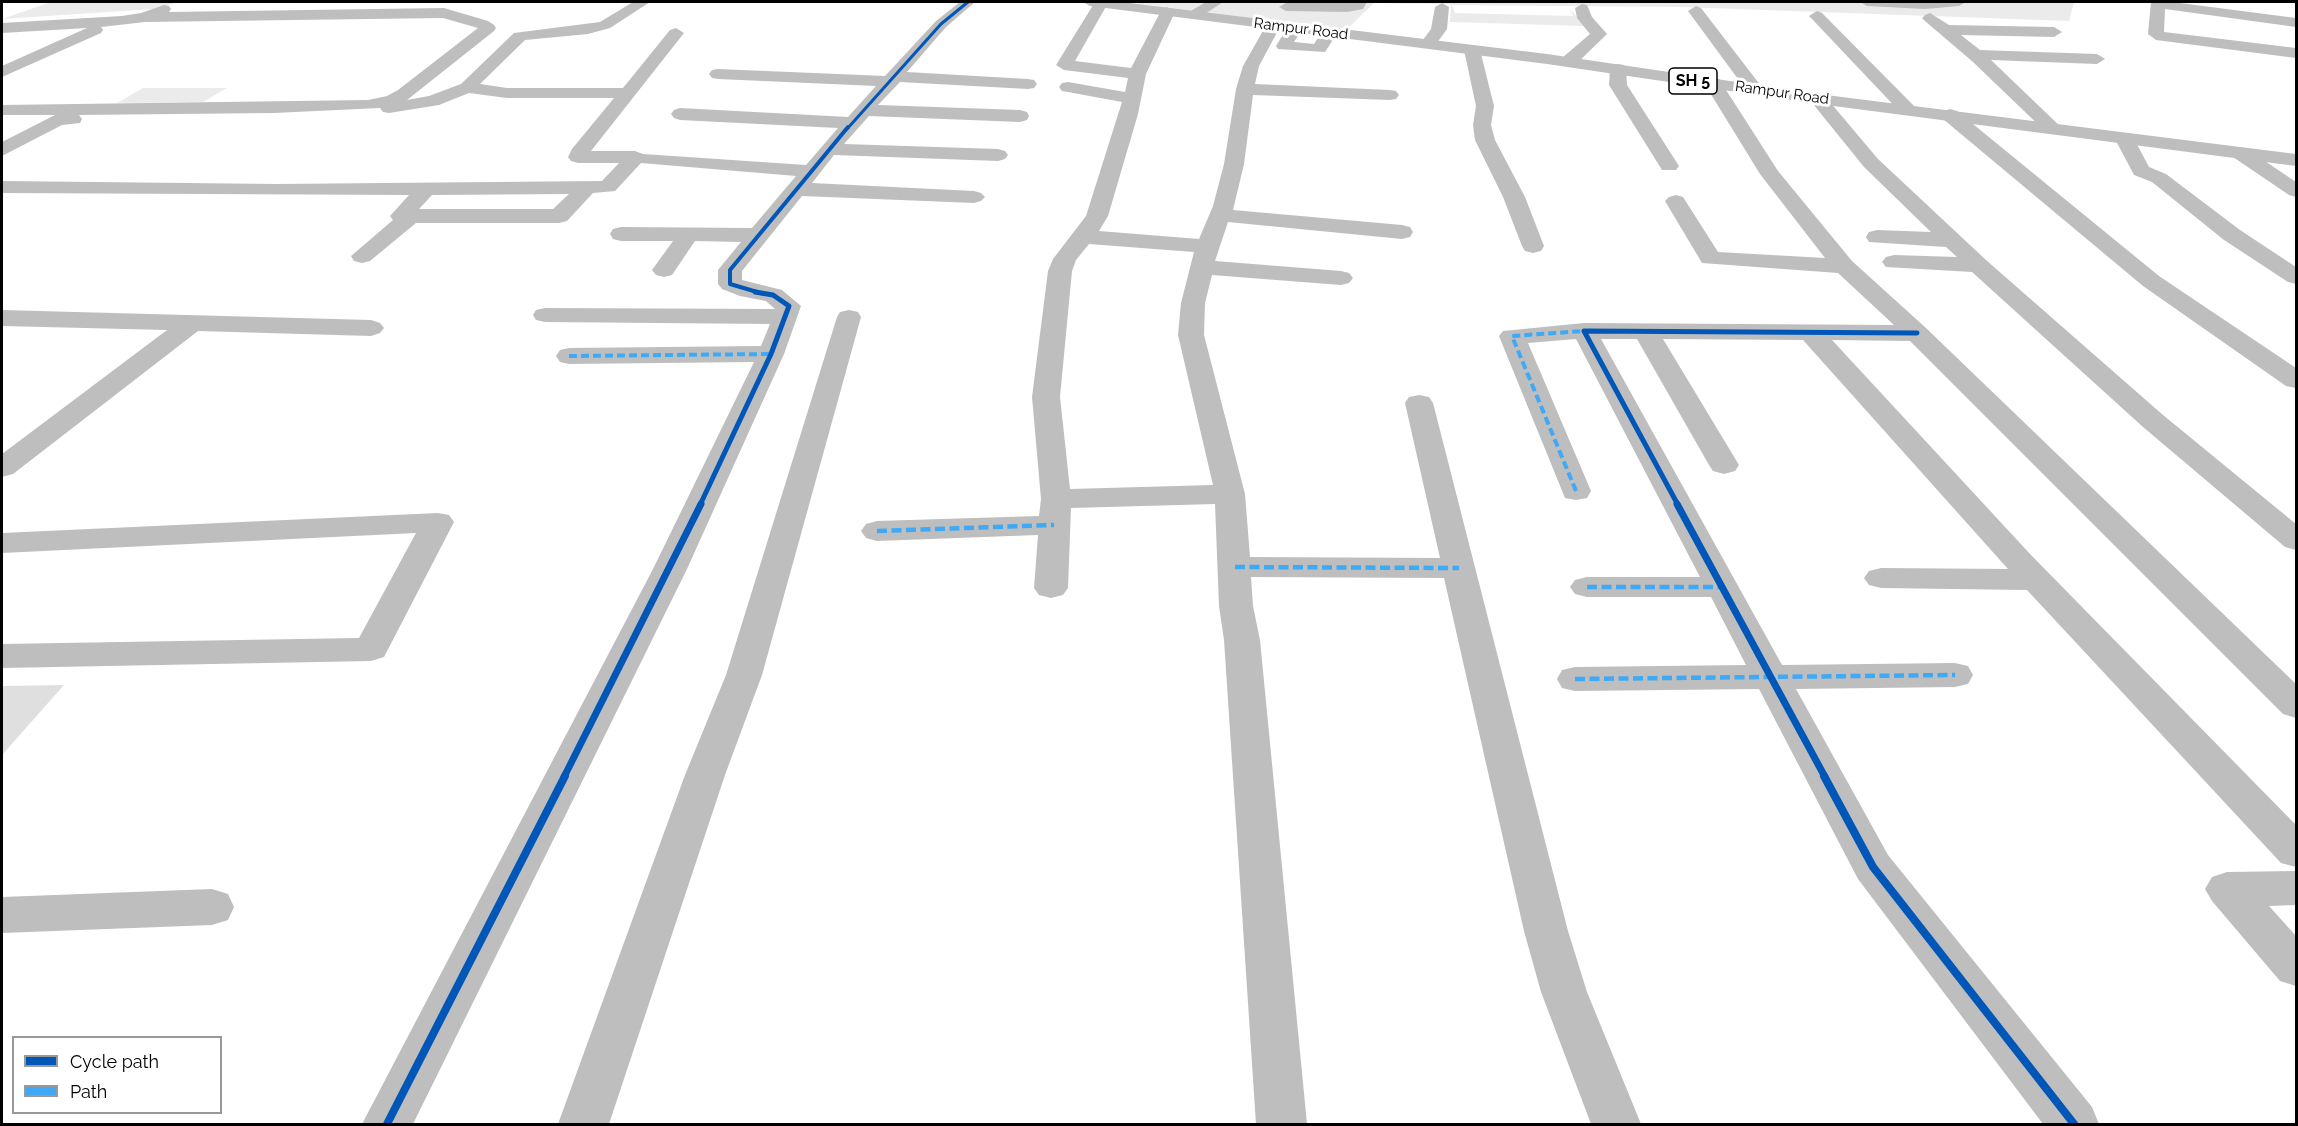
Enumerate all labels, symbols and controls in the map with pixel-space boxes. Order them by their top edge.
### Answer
street label: Rampur Road [1253,14,1349,44]
road number: SH 5 [1669,68,1717,94]
street label: Rampur Road [1734,77,1830,109]
legend [12,1036,222,1114]
text: Cycle path [70,1051,159,1072]
text: Path [70,1081,107,1102]

